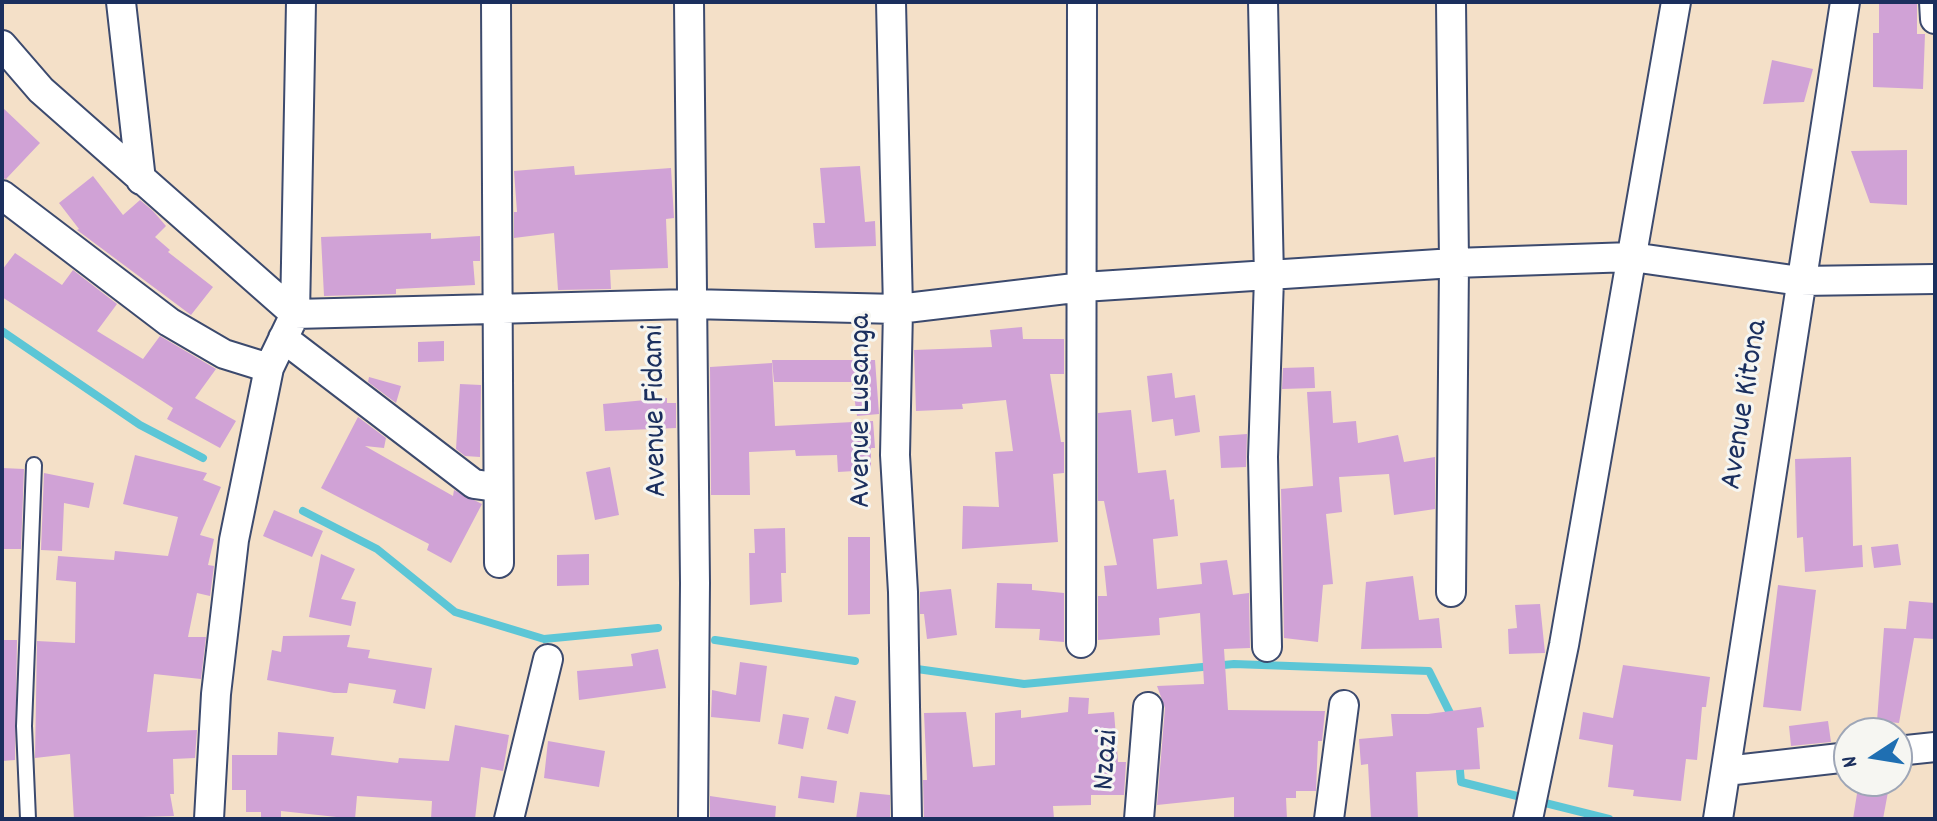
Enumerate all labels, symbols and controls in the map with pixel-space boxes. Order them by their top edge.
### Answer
street label: Avenue Lusanga [845,314,883,508]
street label: Avenue Kitona [1715,317,1779,493]
street label: Avenue Fidami [637,324,679,498]
north arrow [1833,717,1913,797]
street label: Nzazi [1088,728,1130,792]
text: N [1835,753,1867,770]

